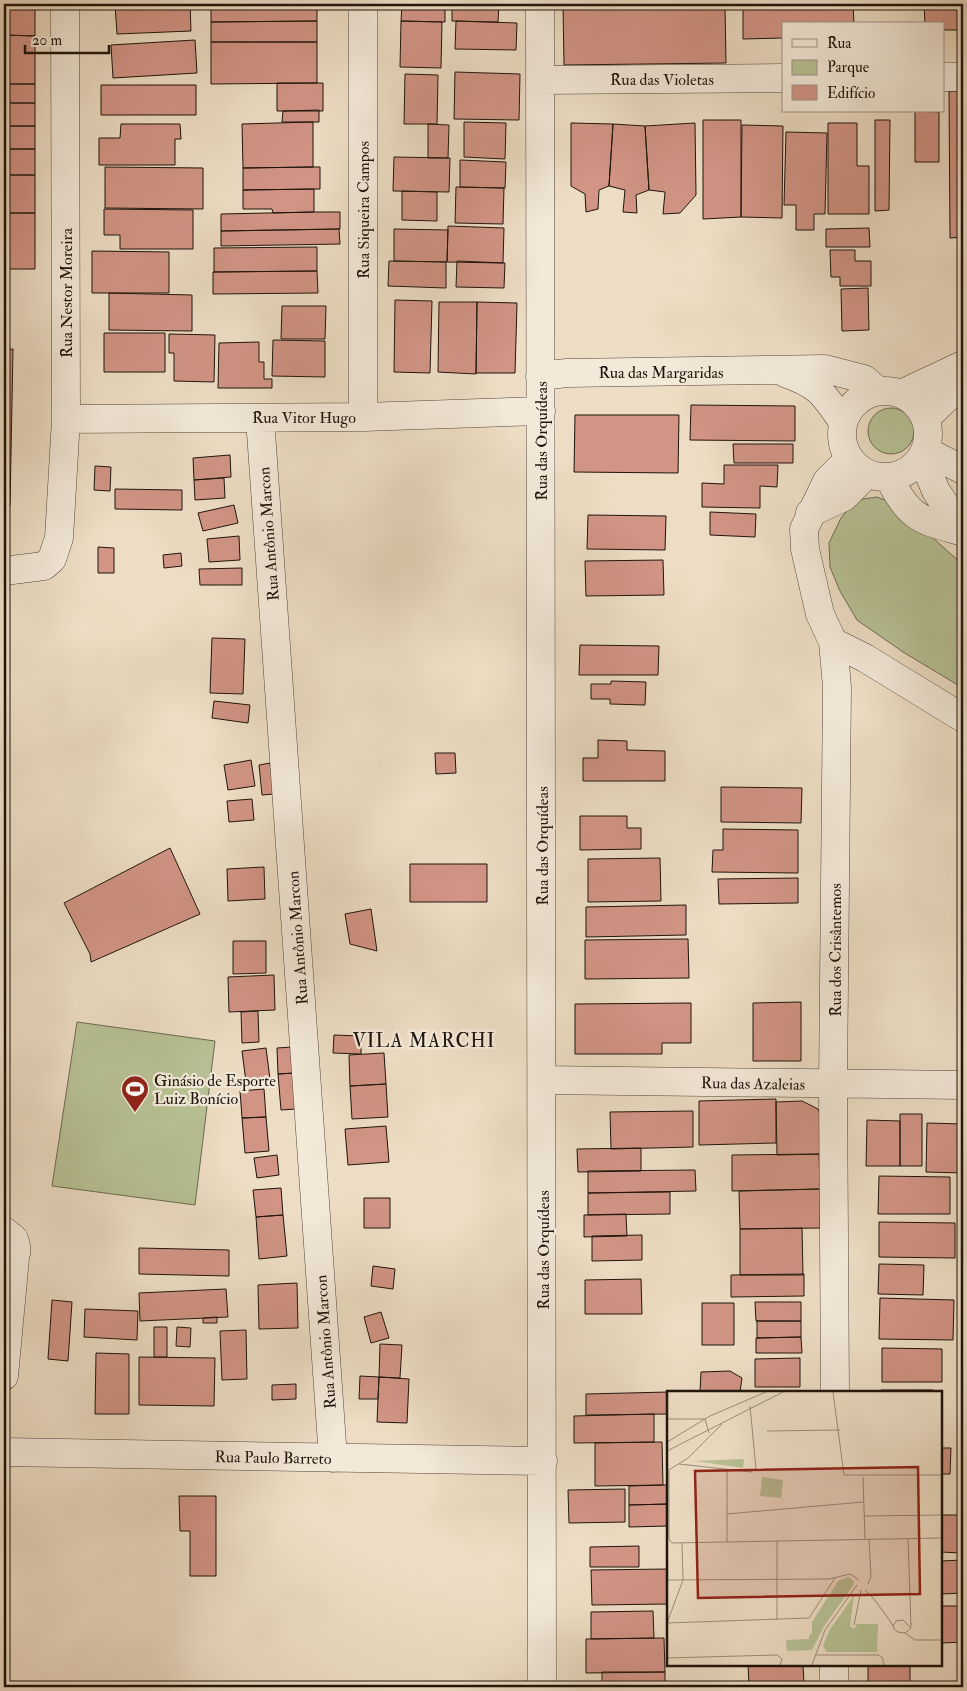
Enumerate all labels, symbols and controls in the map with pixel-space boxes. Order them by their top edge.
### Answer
scale bar [25,22,109,54]
legend [782,22,944,112]
text: 20 m [32,31,62,50]
text: Rua [827,34,852,53]
text: Parque [827,58,869,77]
street label: Rua das Violetas [610,70,714,90]
text: Edifício [827,84,875,103]
street label: Rua Siqueira Campos [354,141,375,279]
street label: Rua Nestor Moreira [57,228,77,358]
street label: Rua das Margaridas [598,363,724,383]
street label: Rua das Orquídeas [532,381,552,501]
street label: Rua Vitor Hugo [252,408,356,428]
street label: Rua Antônio Marcon [254,466,284,602]
street label: Rua das Orquídeas [533,786,553,906]
street label: Rua Antônio Marcon [283,870,313,1006]
street label: Rua dos Crisântemos [826,883,846,1017]
district label: VILA MARCHI [352,1029,496,1053]
place label: Ginásio de Esporte Luiz Bonício [154,1071,276,1109]
street label: Rua das Azaleias [701,1073,805,1095]
sports icon: Ginásio de Esporte Luiz Bonício [120,1074,150,1113]
street label: Rua das Orquídeas [534,1190,554,1310]
street label: Rua Antônio Marcon [311,1274,341,1410]
inset map [667,1391,942,1666]
street label: Rua Paulo Barreto [214,1447,332,1469]

